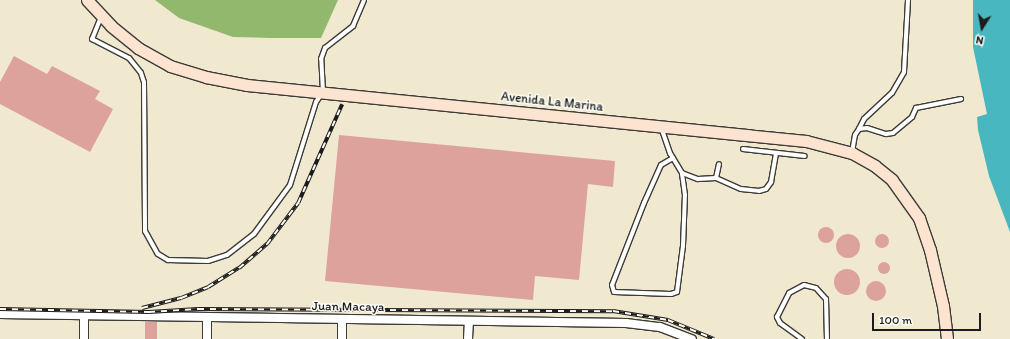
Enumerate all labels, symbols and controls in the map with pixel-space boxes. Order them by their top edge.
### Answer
north arrow [962,8,1002,48]
text: N [975,33,985,47]
street label: Avenida La Marina [500,89,604,115]
street label: Juan Macaya [312,299,384,315]
scale bar [874,305,983,331]
text: 100 m [879,313,912,327]

